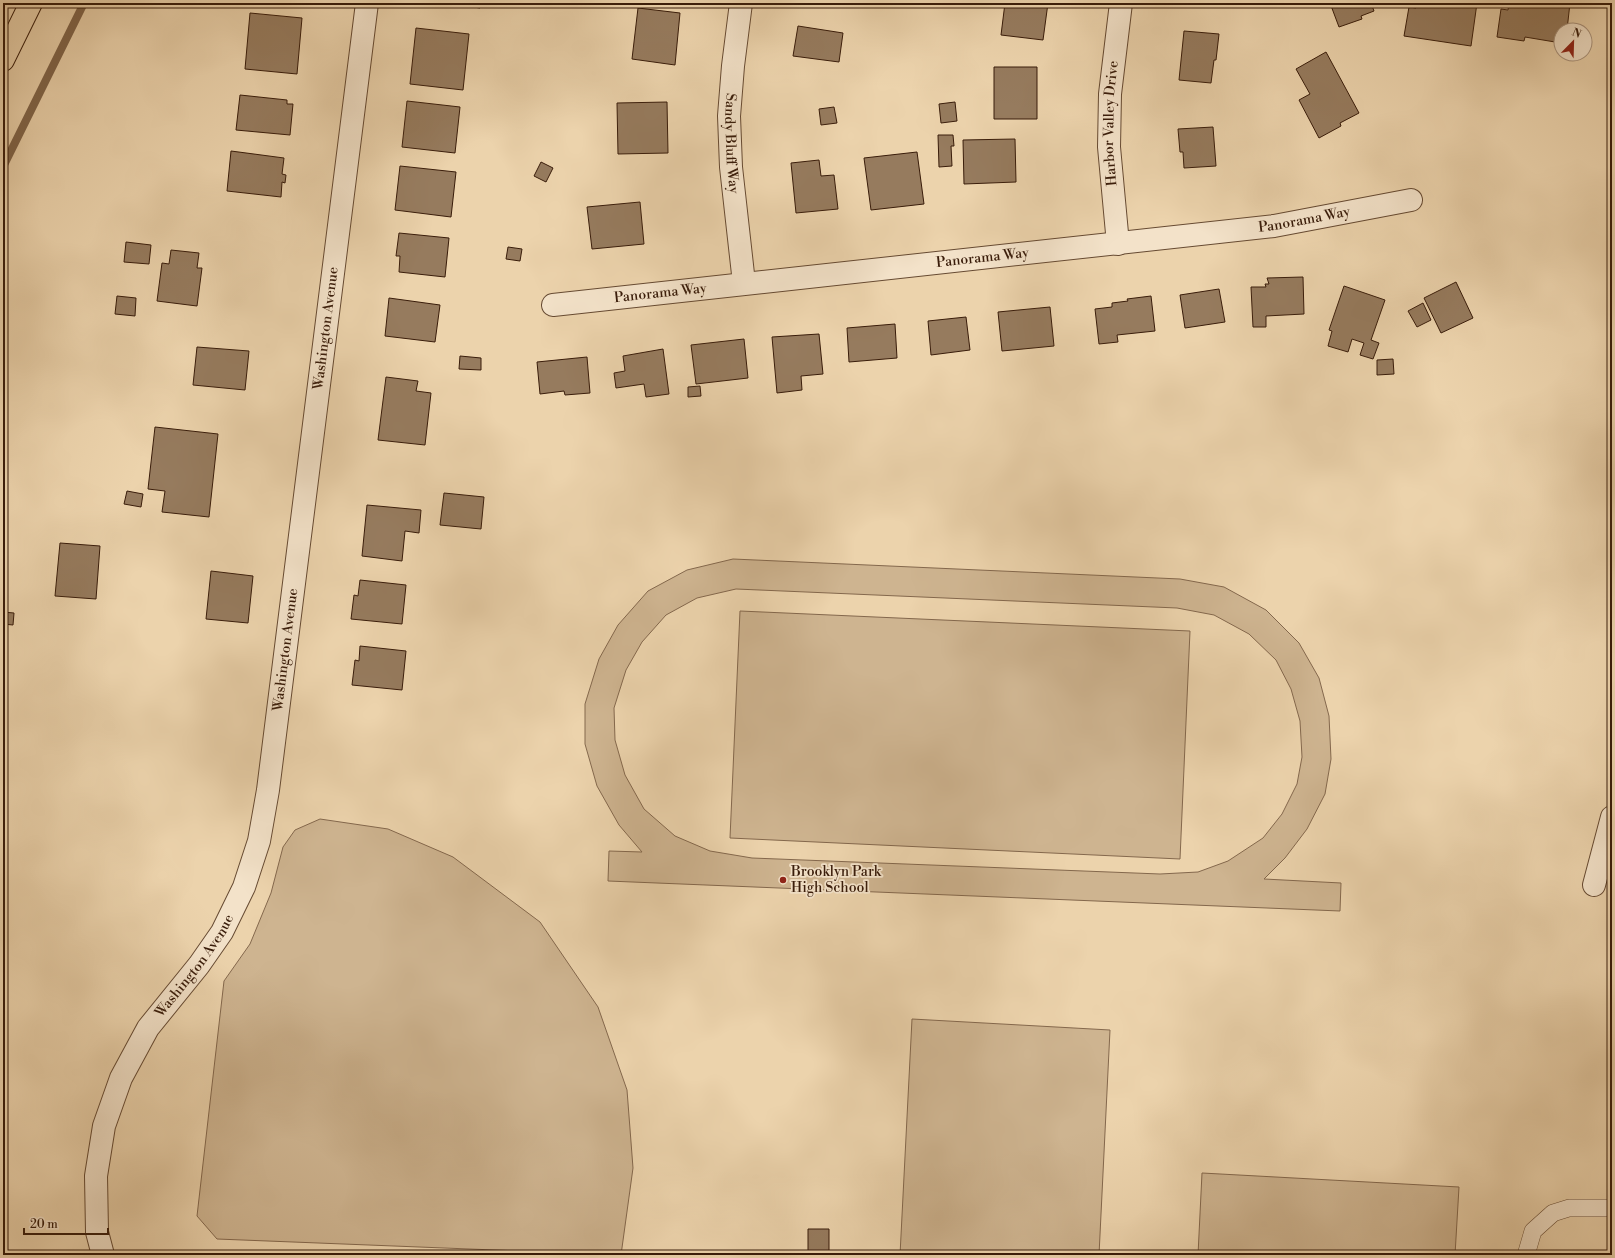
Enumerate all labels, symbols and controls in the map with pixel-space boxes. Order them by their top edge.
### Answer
north arrow [1553,22,1593,62]
text: N [1570,26,1584,42]
street label: Harbor Valley Drive [1100,60,1123,187]
street label: Sandy Bluff Way [720,92,743,195]
street label: Panorama Way [1257,203,1352,237]
street label: Panorama Way [935,244,1030,272]
street label: Washington Avenue [309,266,343,392]
street label: Panorama Way [613,279,708,307]
street label: Washington Avenue [269,587,302,713]
place label: Brooklyn Park High School [790,863,882,897]
marker: Brooklyn Park High School [778,875,788,885]
street label: Washington Avenue [150,911,238,1022]
scale bar [24,1210,108,1236]
text: 20 m [30,1217,58,1232]

